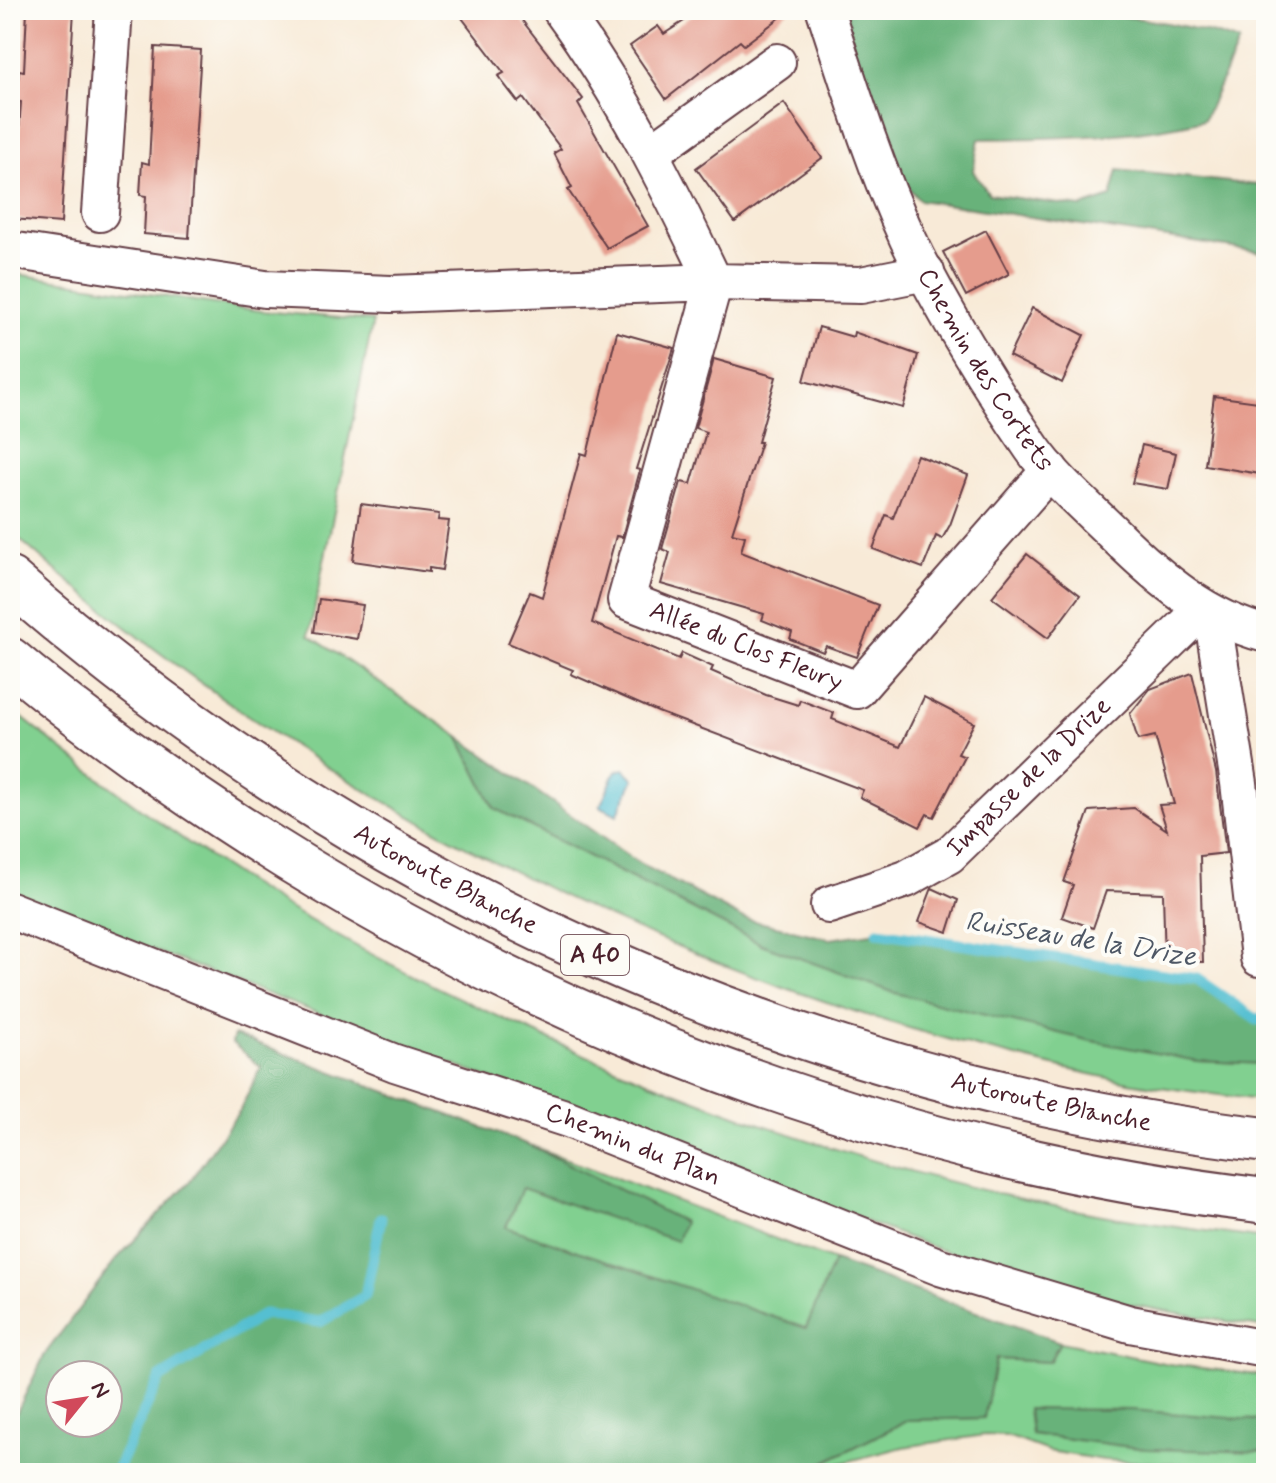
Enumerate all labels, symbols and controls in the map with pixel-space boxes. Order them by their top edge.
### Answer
street label: Chemin des Cortets [909,263,1061,479]
street label: Allée du Clos Fleury [644,594,848,700]
street label: Impasse de la Drize [939,690,1119,865]
street label: Autoroute Blanche [347,816,543,943]
water label: Ruisseau de la Drize [963,903,1200,977]
road number: A 40 [561,935,629,975]
street label: Autoroute Blanche [947,1064,1154,1140]
street label: Chemin du Plan [541,1096,725,1195]
north arrow [44,1359,124,1439]
text: N [84,1377,115,1403]

